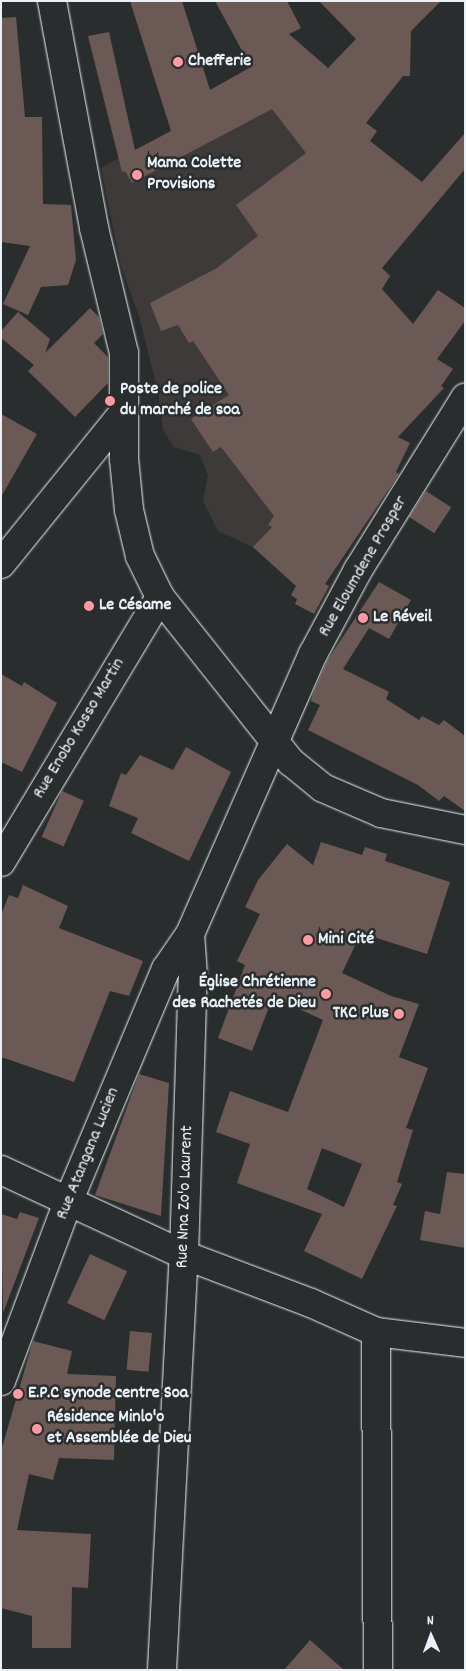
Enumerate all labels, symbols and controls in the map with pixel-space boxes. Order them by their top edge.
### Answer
place label: Chefferie [188,51,251,73]
marker: Chefferie [172,56,184,68]
place label: Mama Colette Provisions [147,154,241,196]
marker: Mama Colette Provisions [131,169,143,181]
place label: Poste de police du marché de soa [120,380,240,422]
marker: Poste de police du marché de soa [104,395,116,407]
street label: Rue Eloumdene Prosper [315,493,413,641]
place label: Le Césame [99,595,171,617]
marker: Le Césame [83,600,95,612]
place label: Le Réveil [373,607,432,629]
marker: Le Réveil [357,612,369,624]
street label: Rue Enobo Kosso Martin [29,655,131,803]
place label: Mini Cité [318,929,374,951]
marker: Mini Cité [302,934,314,946]
place label: Église Chrétienne des Rachetés de Dieu [172,973,316,1016]
marker: Église Chrétienne des Rachetés de Dieu [320,988,332,1000]
place label: TKC Plus [333,1003,389,1025]
marker: TKC Plus [393,1008,405,1020]
street label: Rue Atangana Lucien [53,1085,125,1223]
street label: Rue Nna Zo'o Laurent [173,1125,199,1269]
place label: E.P.C synode centre Soa [28,1383,188,1405]
marker: E.P.C synode centre Soa [12,1388,24,1400]
place label: Résidence Minlo'o et Assemblée de Dieu [47,1408,192,1450]
marker: Résidence Minlo'o et Assemblée de Dieu [31,1423,43,1435]
north arrow [406,1611,456,1661]
text: N [427,1611,434,1631]

